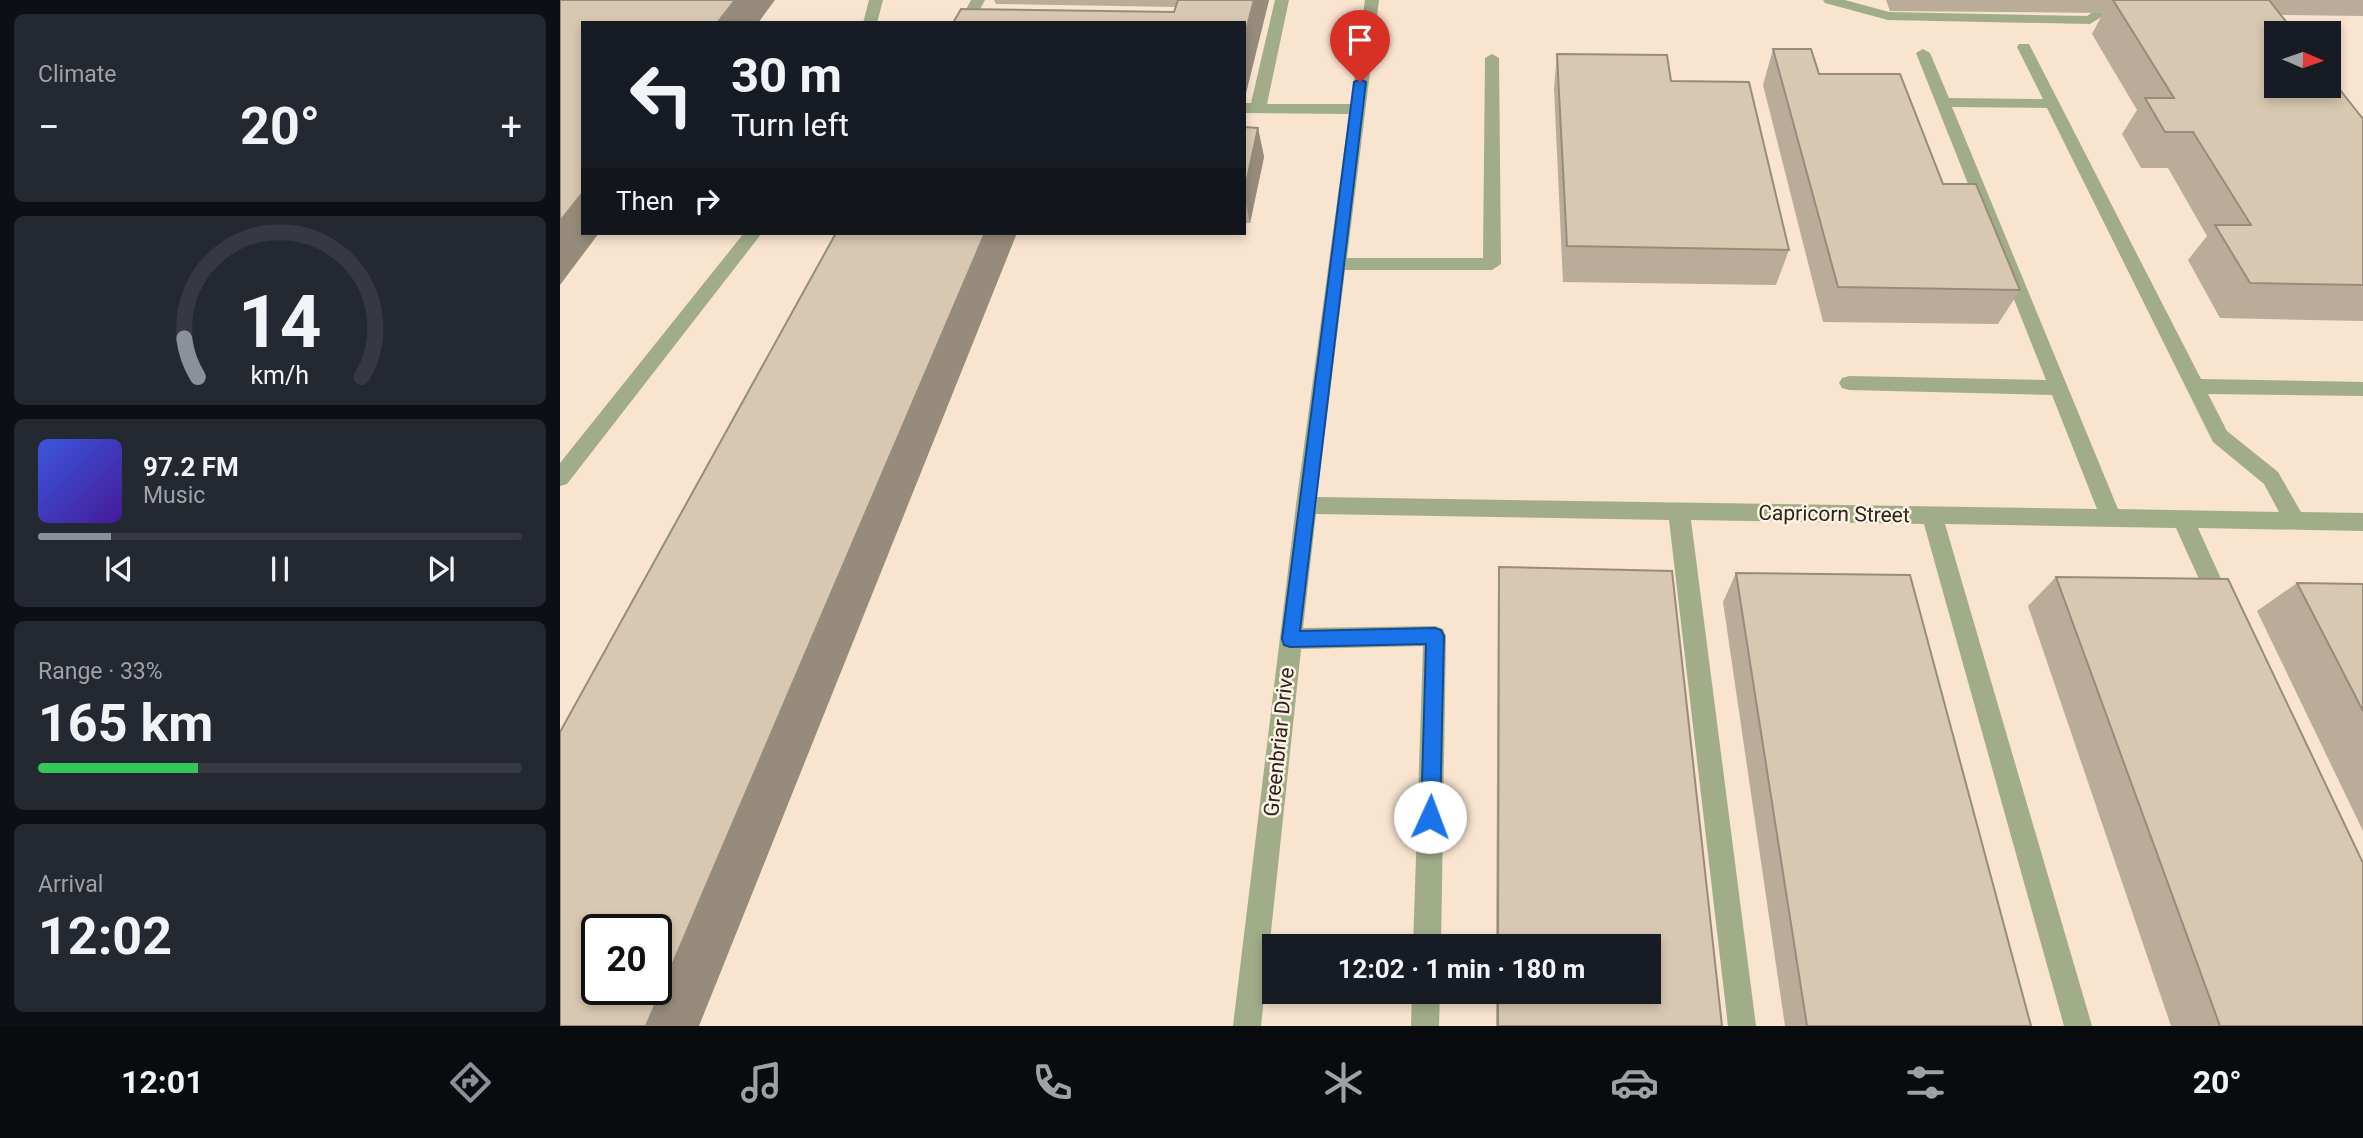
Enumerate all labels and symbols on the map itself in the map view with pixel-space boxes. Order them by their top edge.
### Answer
pin [1330,10,1390,82]
north arrow [2264,21,2342,98]
street label: Capricorn Street [1758,501,1910,527]
street label: Greenbriar Drive [1259,666,1299,818]
position arrow [1393,780,1467,854]
speed limit sign: 20 [581,914,672,1005]

